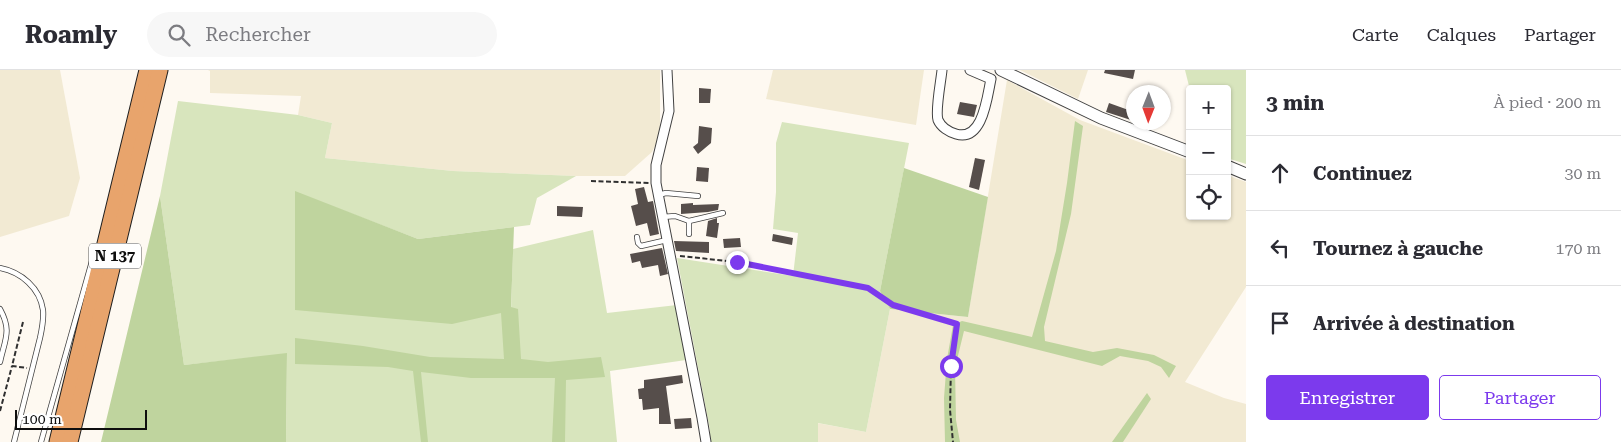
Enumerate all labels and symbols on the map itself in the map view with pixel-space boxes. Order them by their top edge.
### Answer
north arrow [1126,85,1171,130]
road number: N 137 [89,244,141,268]
route end [726,251,749,274]
route start [940,355,963,378]
scale bar [15,407,148,430]

